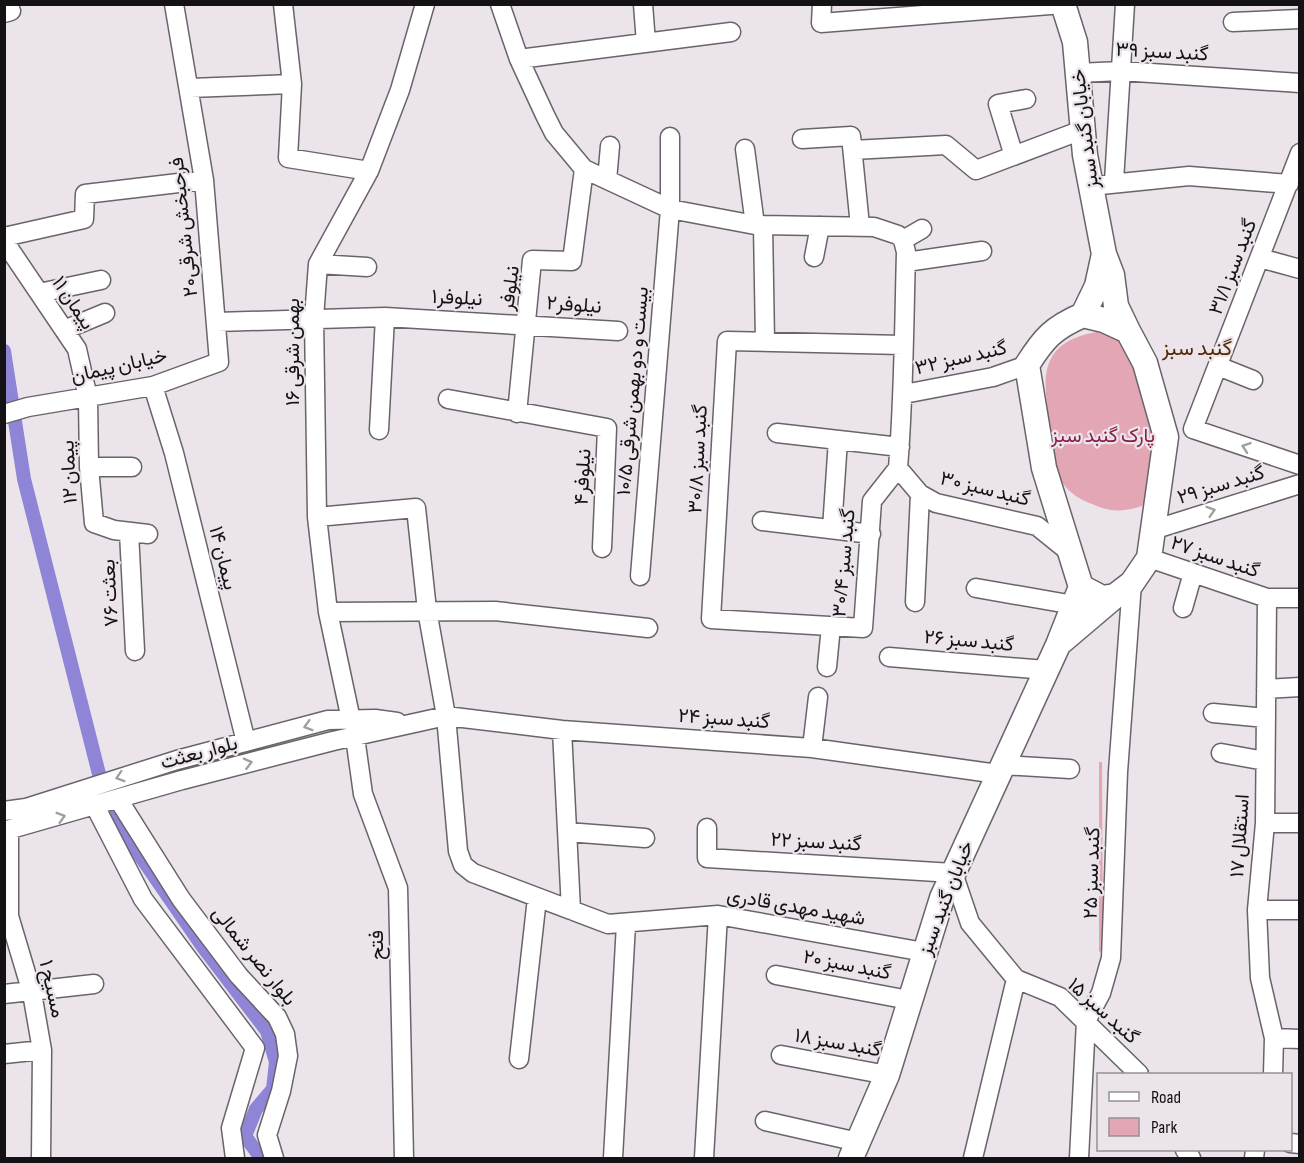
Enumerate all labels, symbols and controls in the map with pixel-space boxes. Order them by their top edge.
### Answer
street label: گنبد سبز ۳۹ [1115,38,1209,66]
street label: خیابان گنبد سبز [1066,68,1104,191]
street label: فرحبخش شرقی۲۰ [165,156,203,298]
street label: گنبد سبز ۳۱/۱ [1204,216,1262,318]
street label: نیلوفر [495,264,525,313]
street label: پیمان ۱۱ [46,272,99,335]
street label: نیلوفر۱ [431,285,483,311]
street label: بیست و دو بهمن شرقی ۱۰/۵ [612,286,654,496]
street label: نیلوفر۲ [545,291,603,319]
street label: بهمن شرقی ۱۶ [281,298,305,406]
street label: گنبد سبز ۳۲ [913,336,1009,380]
district label: گنبد سبز [1161,336,1232,361]
street label: خیابان پیمان [68,343,170,390]
street label: گنبد سبز ۳۰/۸ [683,404,713,514]
park label: پارک گنبد سبز [1050,424,1155,449]
street label: پیمان ۱۲ [55,439,84,505]
one-way arrow [1241,442,1252,455]
street label: نیلوفر۴ [570,448,596,506]
street label: گنبد سبز ۲۹ [1174,460,1268,510]
street label: گنبد سبز ۳۰ [938,466,1032,512]
one-way arrow [1206,506,1216,518]
street label: گنبد سبز ۳۰/۴ [827,508,861,618]
street label: پیمان ۱۴ [203,524,242,593]
street label: گنبد سبز ۲۷ [1167,531,1263,583]
street label: بعثت ۷۶ [96,559,124,627]
street label: گنبد سبز ۲۶ [923,625,1015,657]
street label: گنبد سبز ۲۴ [677,704,771,734]
one-way arrow [303,719,314,731]
street label: بلوار بعثت [158,731,240,775]
one-way arrow [243,757,253,770]
one-way arrow [115,770,126,782]
street label: استقلال ۱۷ [1225,793,1255,879]
one-way arrow [55,811,66,824]
street label: گنبد سبز ۲۵ [1078,826,1106,920]
street label: گنبد سبز ۲۲ [770,828,862,856]
street label: خیابان گنبد سبز [913,837,979,959]
street label: شهید مهدی قادری [725,883,867,931]
street label: بلوار نصر شمالی [207,901,301,1011]
street label: فتح [365,930,390,960]
street label: گنبد سبز ۲۰ [801,945,893,985]
street label: مسیح ۱ [33,958,70,1020]
street label: گنبد سبز ۱۵ [1062,973,1144,1049]
street label: گنبد سبز ۱۸ [793,1024,883,1062]
legend [1097,1073,1292,1151]
text: Road [1151,1087,1181,1108]
text: Park [1151,1117,1177,1138]

